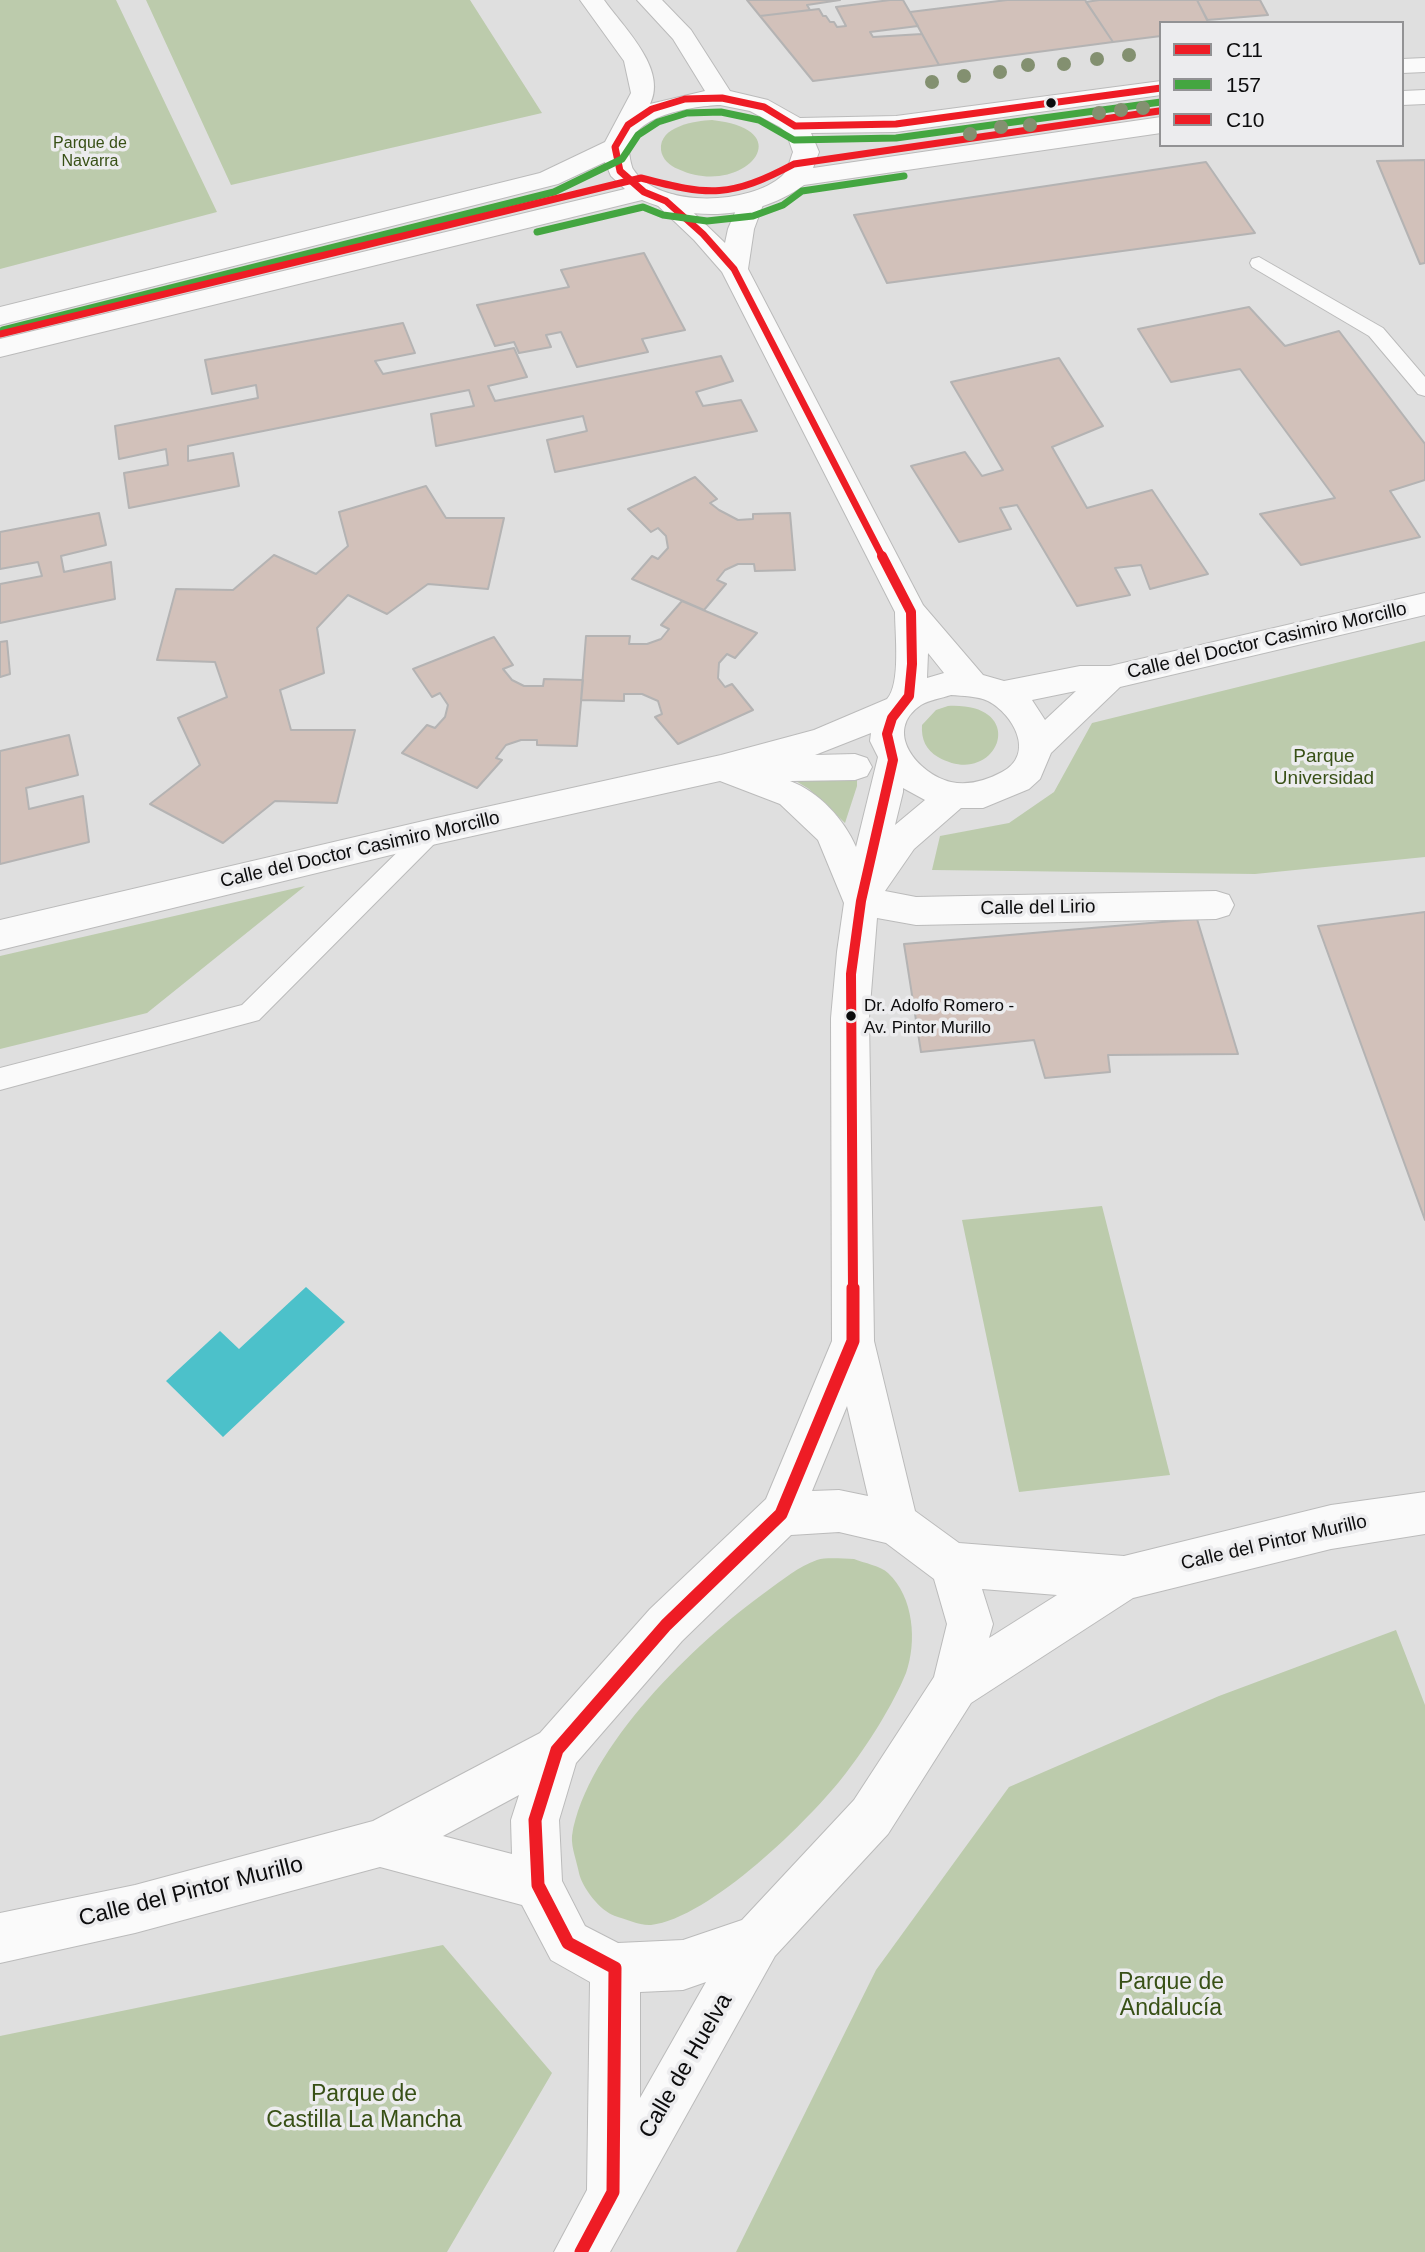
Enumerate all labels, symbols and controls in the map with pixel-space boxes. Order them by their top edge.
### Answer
legend [1159,21,1404,147]
text: C11 [1226,38,1263,61]
text: 157 [1226,73,1261,96]
unlabelled marker [1044,96,1058,110]
text: C10 [1226,108,1265,131]
park label: Parque de Navarra [53,134,127,172]
street label: Calle del Doctor Casimiro Morcillo [1125,598,1409,684]
park label: Parque Universidad [1274,746,1374,790]
street label: Calle del Doctor Casimiro Morcillo [218,807,502,893]
street label: Calle del Lirio [980,896,1096,920]
place label: Dr. Adolfo Romero - Av. Pintor Murillo [864,996,1014,1036]
marker: Dr. Adolfo Romero - Av. Pintor Murillo [844,1009,858,1023]
street label: Calle del Pintor Murillo [1179,1511,1369,1575]
street label: Calle del Pintor Murillo [76,1851,306,1933]
park label: Parque de Andalucía [1118,1969,1224,2023]
street label: Calle de Huelva [633,1989,739,2143]
park label: Parque de Castilla La Mancha [266,2081,462,2135]

